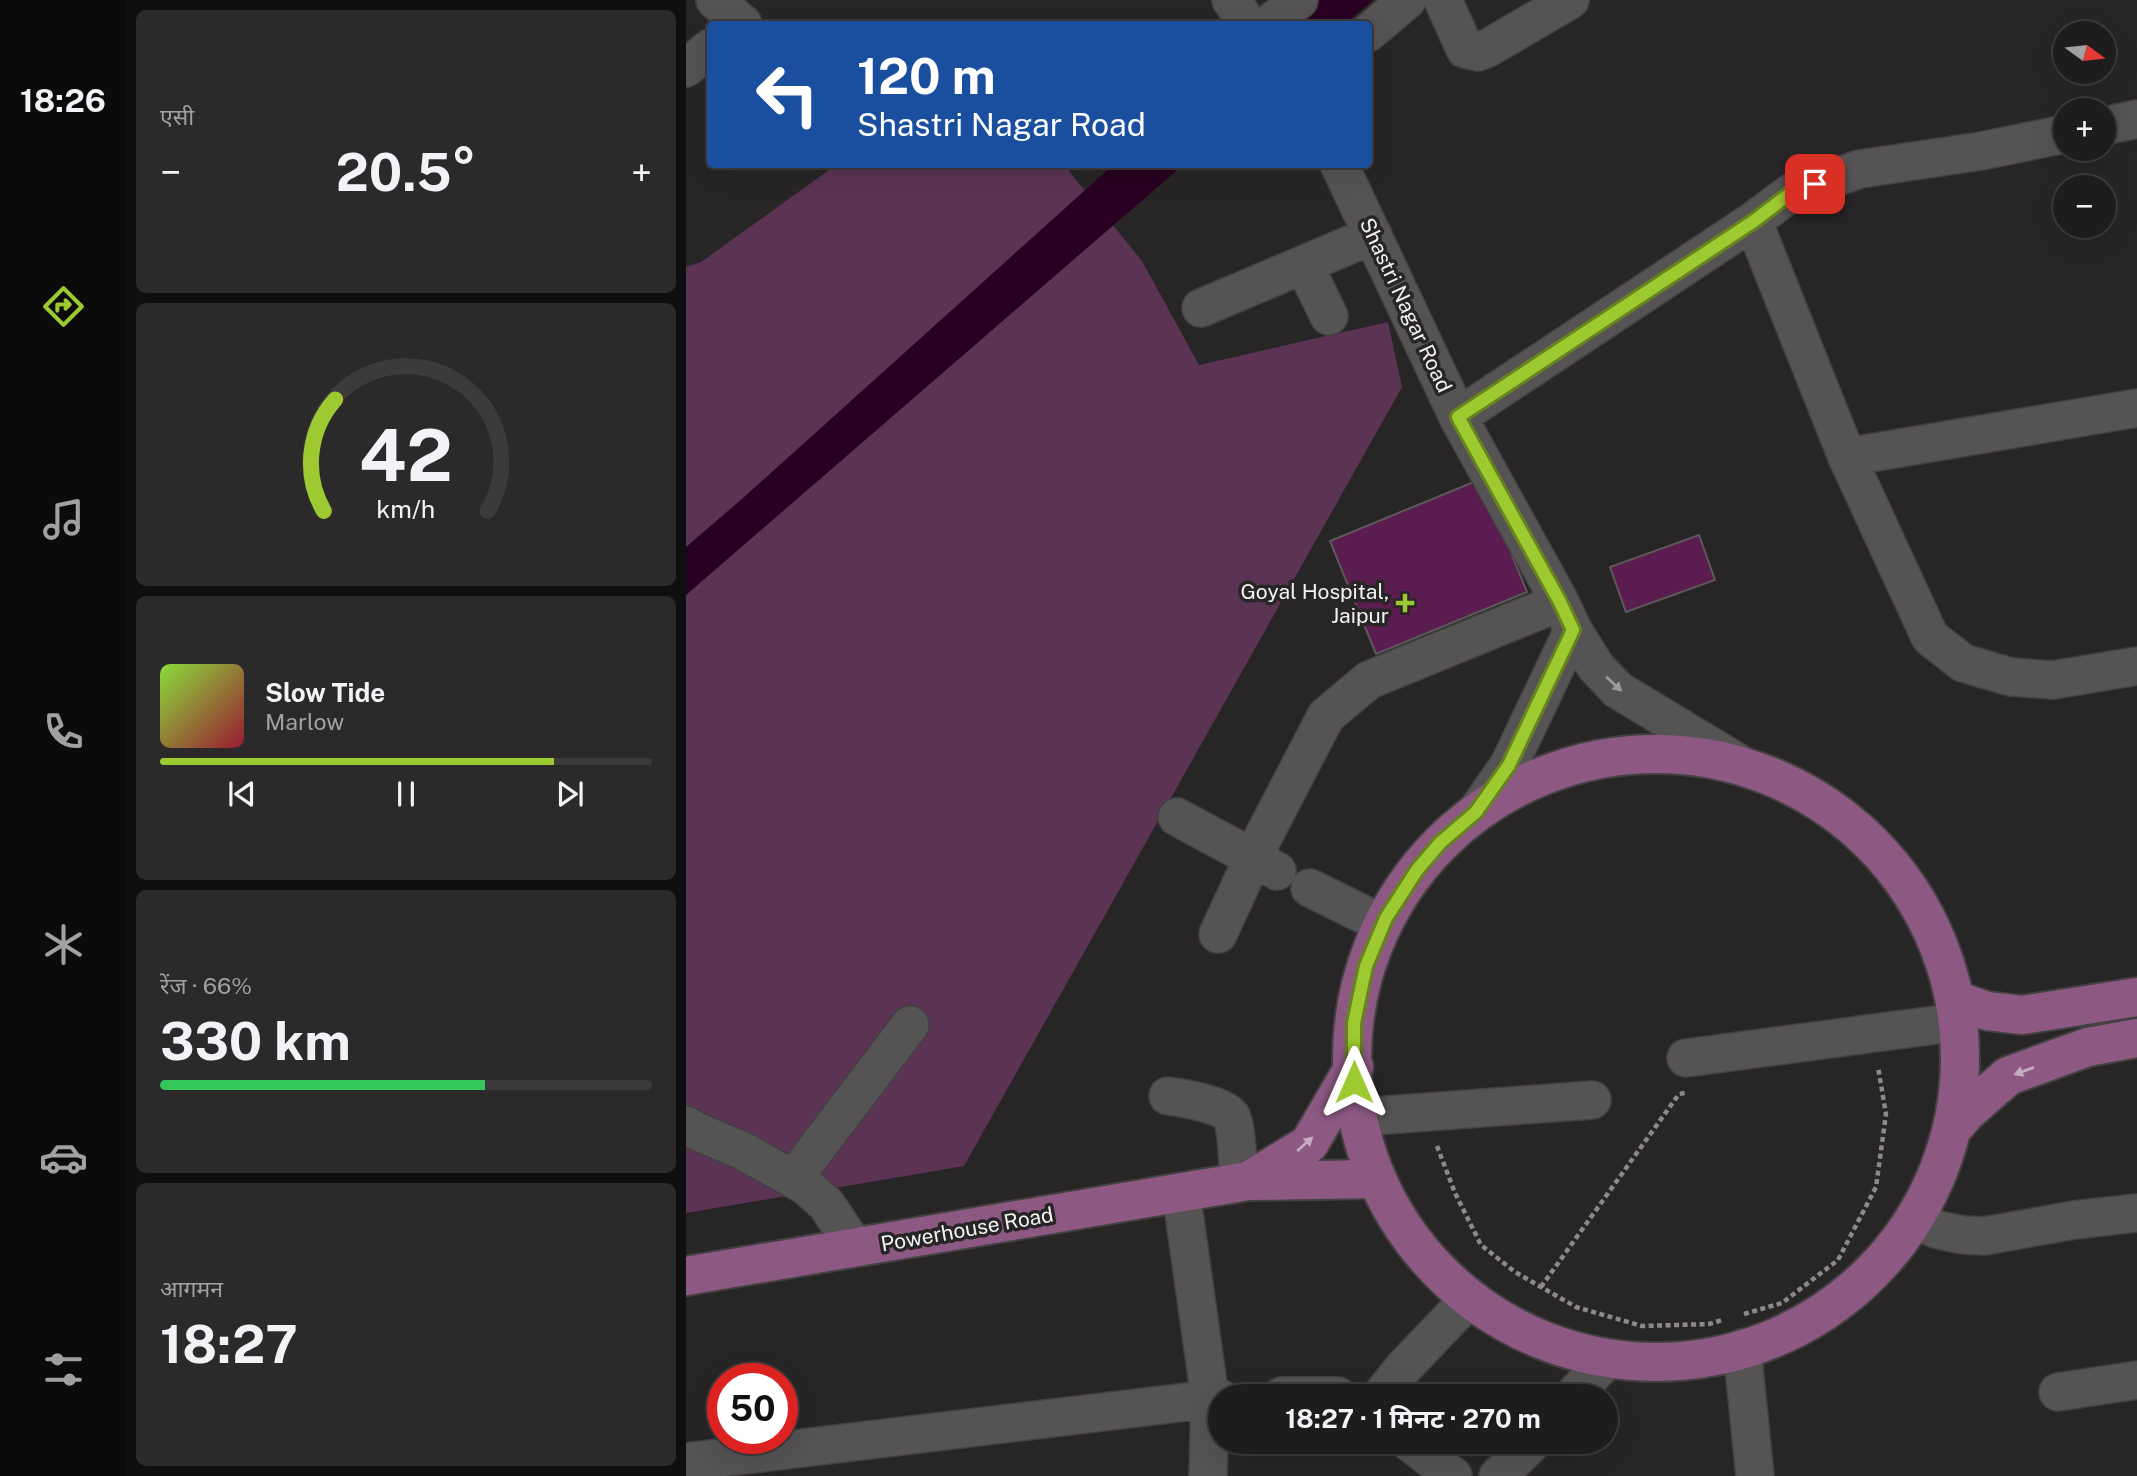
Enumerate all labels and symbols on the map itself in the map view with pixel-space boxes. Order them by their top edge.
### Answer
north arrow [2053,21,2116,84]
pin [1785,154,1845,214]
street label: Shastri Nagar Road [1355,214,1457,396]
place label: Goyal Hospital, Jaipur [1240,579,1389,628]
marker: Goyal Hospital, Jaipur [1395,593,1415,613]
one-way arrow [1605,676,1623,692]
position arrow [1317,1045,1391,1119]
one-way arrow [2013,1065,2034,1076]
one-way arrow [1296,1136,1314,1152]
street label: Powerhouse Road [879,1202,1055,1256]
speed limit sign: 50 [707,1363,798,1454]

